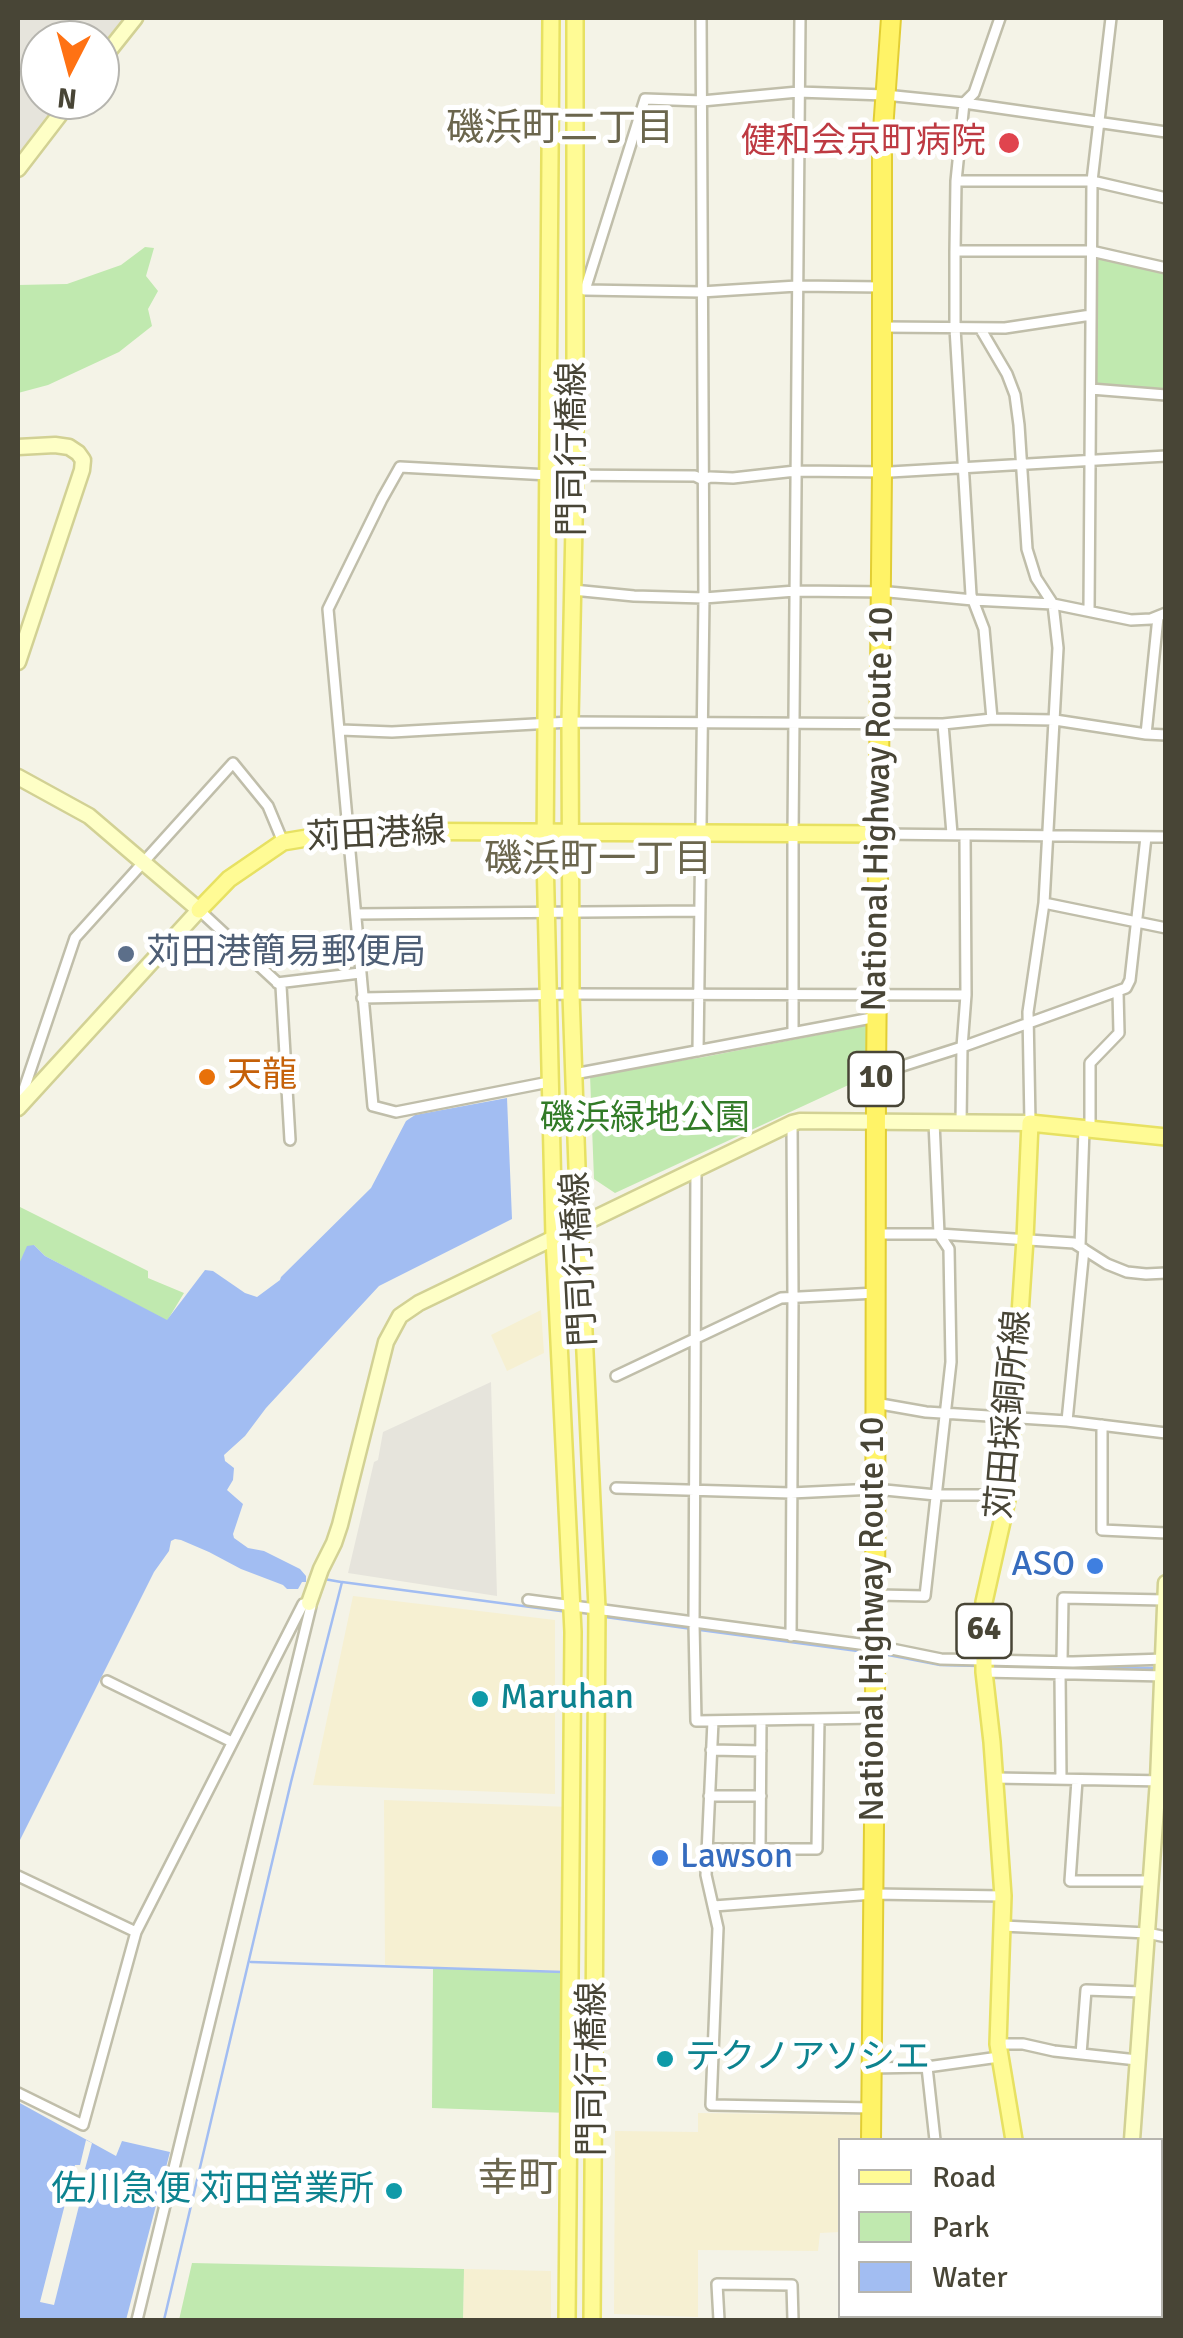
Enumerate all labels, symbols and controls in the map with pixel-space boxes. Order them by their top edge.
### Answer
north arrow [20,20,120,120]
text: N [56,80,79,116]
district label: 磯浜町二丁目 [446,107,674,153]
place label: 健和会京町病院 [741,122,986,164]
marker: 健和会京町病院 [996,130,1022,156]
street label: 門司行橋線 [553,362,595,536]
street label: National Highway Route 10 [854,606,904,1012]
street label: 苅田港線 [305,811,447,861]
district label: 磯浜町一丁目 [484,838,712,884]
place label: 苅田港簡易郵便局 [146,933,426,975]
marker: 苅田港簡易郵便局 [115,943,137,965]
road number: 10 [848,1052,904,1106]
place label: 天龍 [227,1056,297,1098]
marker: 天龍 [196,1066,218,1088]
park label: 磯浜緑地公園 [540,1099,750,1141]
street label: 門司行橋線 [555,1171,607,1347]
street label: 苅田採銅所線 [980,1309,1040,1521]
street label: National Highway Route 10 [853,1416,895,1822]
place label: ASO [1011,1545,1075,1587]
marker: ASO [1084,1555,1106,1577]
road number: 64 [956,1604,1012,1658]
place label: Maruhan [500,1678,634,1720]
marker: Maruhan [469,1688,491,1710]
place label: Lawson [680,1837,793,1879]
marker: Lawson [649,1847,671,1869]
street label: 門司行橋線 [573,1982,615,2156]
place label: テクノアソシエ [685,2038,930,2080]
marker: テクノアソシエ [654,2048,676,2070]
legend [838,2138,1163,2318]
district label: 幸町 [478,2156,558,2204]
text: Road [932,2159,996,2196]
place label: 佐川急便 苅田営業所 [51,2170,374,2212]
marker: 佐川急便 苅田営業所 [383,2180,405,2202]
text: Park [932,2209,990,2246]
text: Water [932,2259,1008,2296]

